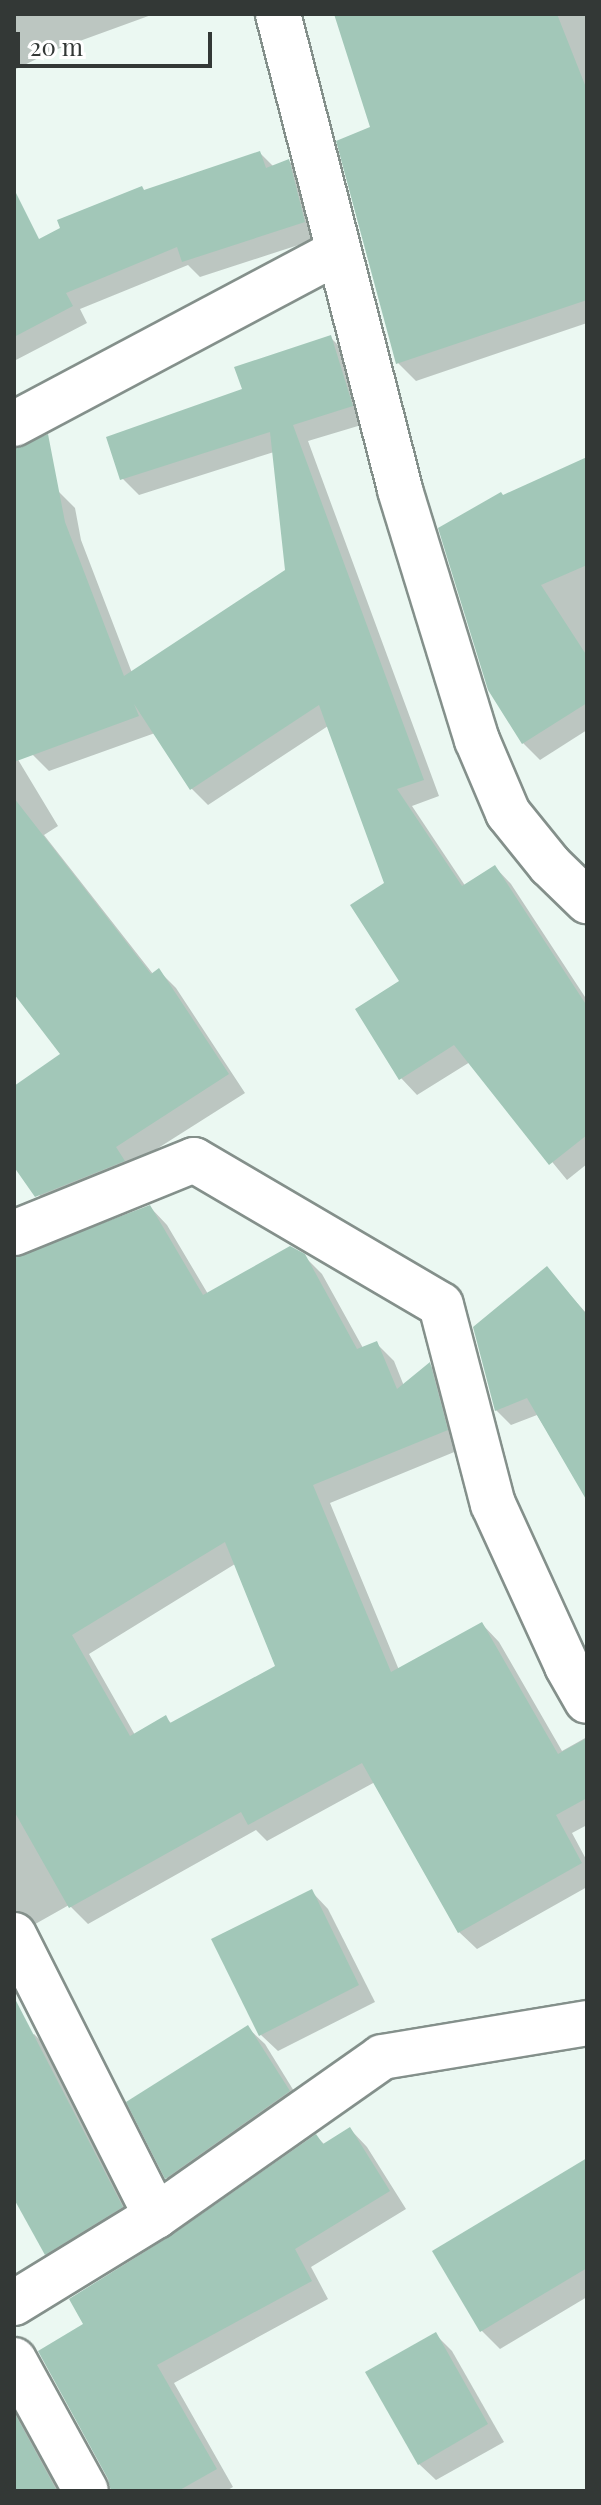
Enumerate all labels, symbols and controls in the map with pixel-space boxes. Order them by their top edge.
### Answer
scale bar [20,16,216,66]
text: 20 m [30,30,83,62]

